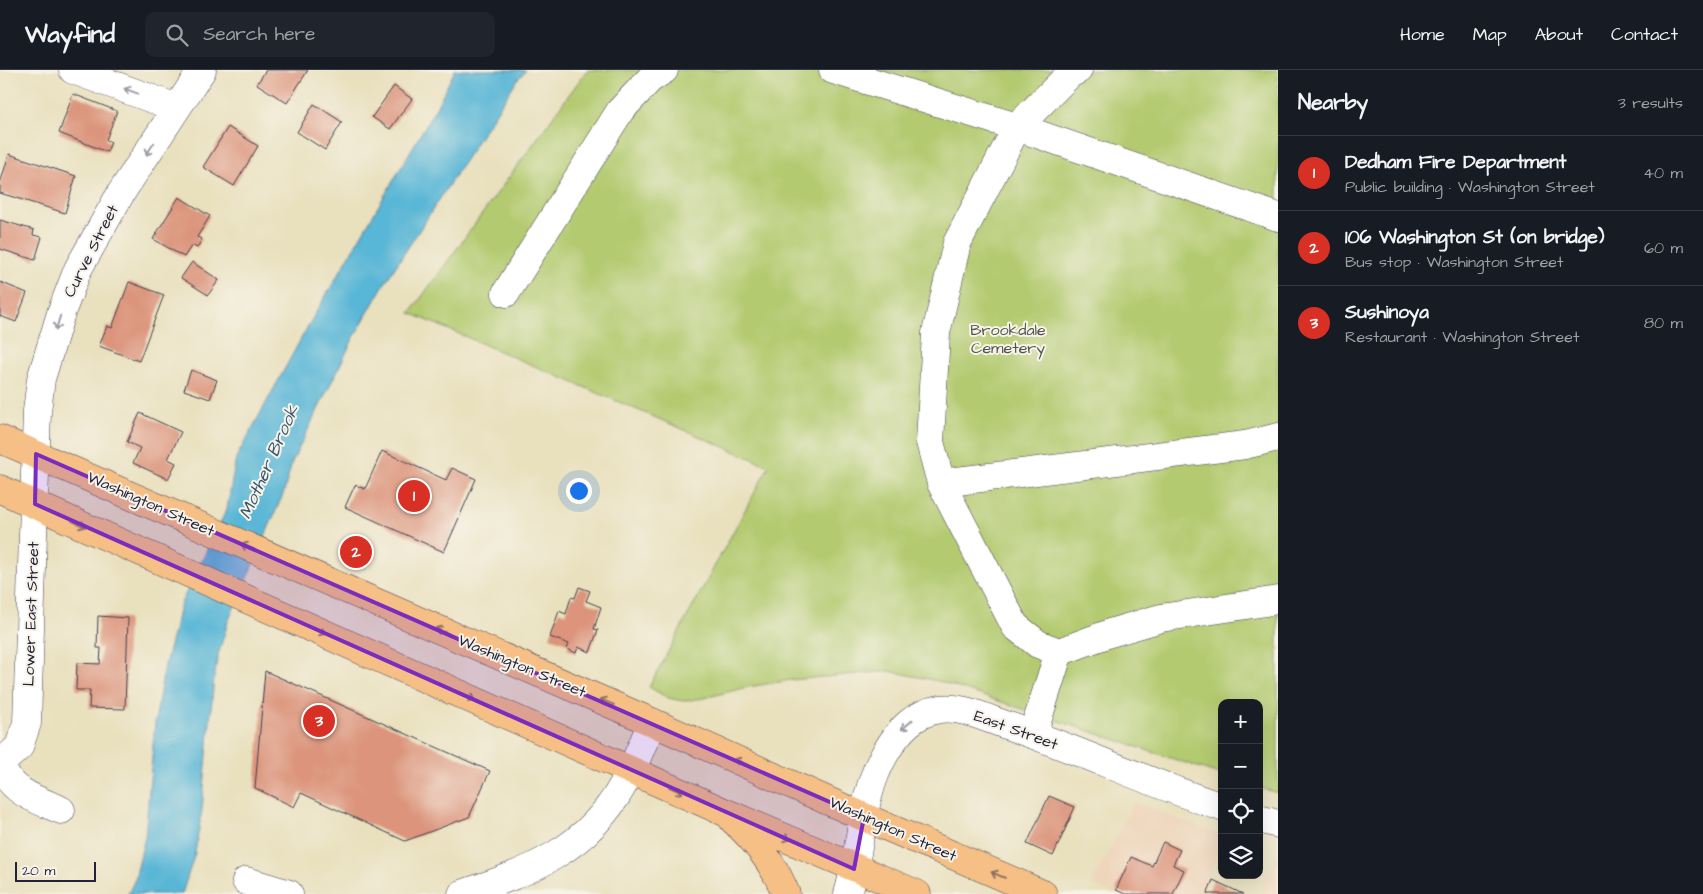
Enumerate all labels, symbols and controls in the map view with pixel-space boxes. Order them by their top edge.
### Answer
search box [145,12,495,57]
text: Wayfind [25,18,115,52]
icon: search [163,21,191,49]
text: Search here [203,21,315,48]
text: Home [1400,22,1445,47]
text: Map [1473,22,1507,47]
text: About [1535,22,1583,47]
text: Contact [1611,22,1678,47]
one-way arrow [124,86,139,95]
text: Nearby [1298,88,1368,117]
text: 3 results [1618,92,1683,114]
one-way arrow [145,141,155,155]
text: Dedham Fire Department [1345,149,1566,176]
text: 1 [1313,162,1315,184]
text: 40 m [1643,162,1683,184]
text: Public building · Washington Street [1345,176,1595,198]
street label: Curve Street [58,201,124,301]
text: 106 Washington St (on bridge) [1345,224,1605,251]
text: 2 [1309,237,1319,259]
text: 60 m [1644,237,1683,259]
text: Bus stop · Washington Street [1345,251,1563,273]
text: Sushinoya [1345,299,1429,326]
text: 3 [1310,312,1318,334]
text: 80 m [1644,312,1683,334]
one-way arrow [53,314,63,330]
park label: Brookdale Cemetery [970,319,1046,360]
text: Restaurant · Washington Street [1345,326,1579,348]
water label: Mother Brook [233,400,306,523]
street label: Washington Street [84,466,219,543]
pin: 1 [398,477,430,515]
your location [566,478,592,504]
one-way arrow [71,519,86,529]
pin: 2 [340,533,372,571]
street label: Lower East Street [17,541,45,687]
one-way arrow [241,541,256,551]
one-way arrow [311,626,326,636]
one-way arrow [435,626,450,636]
street label: Washington Street [454,629,590,704]
one-way arrow [460,692,475,702]
one-way arrow [600,697,615,706]
map controls [1218,699,1263,879]
button: + [1218,699,1263,744]
pin: 3 [303,702,335,740]
street label: East Street [971,705,1062,756]
one-way arrow [901,719,914,730]
button: − [1218,744,1263,789]
one-way arrow [734,756,749,766]
one-way arrow [668,785,683,795]
button: locate [1218,789,1263,834]
street label: Washington Street [826,791,961,868]
one-way arrow [775,833,790,843]
button: layers [1218,834,1263,879]
scale bar [15,859,96,882]
text: 20 m [22,861,55,881]
one-way arrow [991,869,1006,879]

